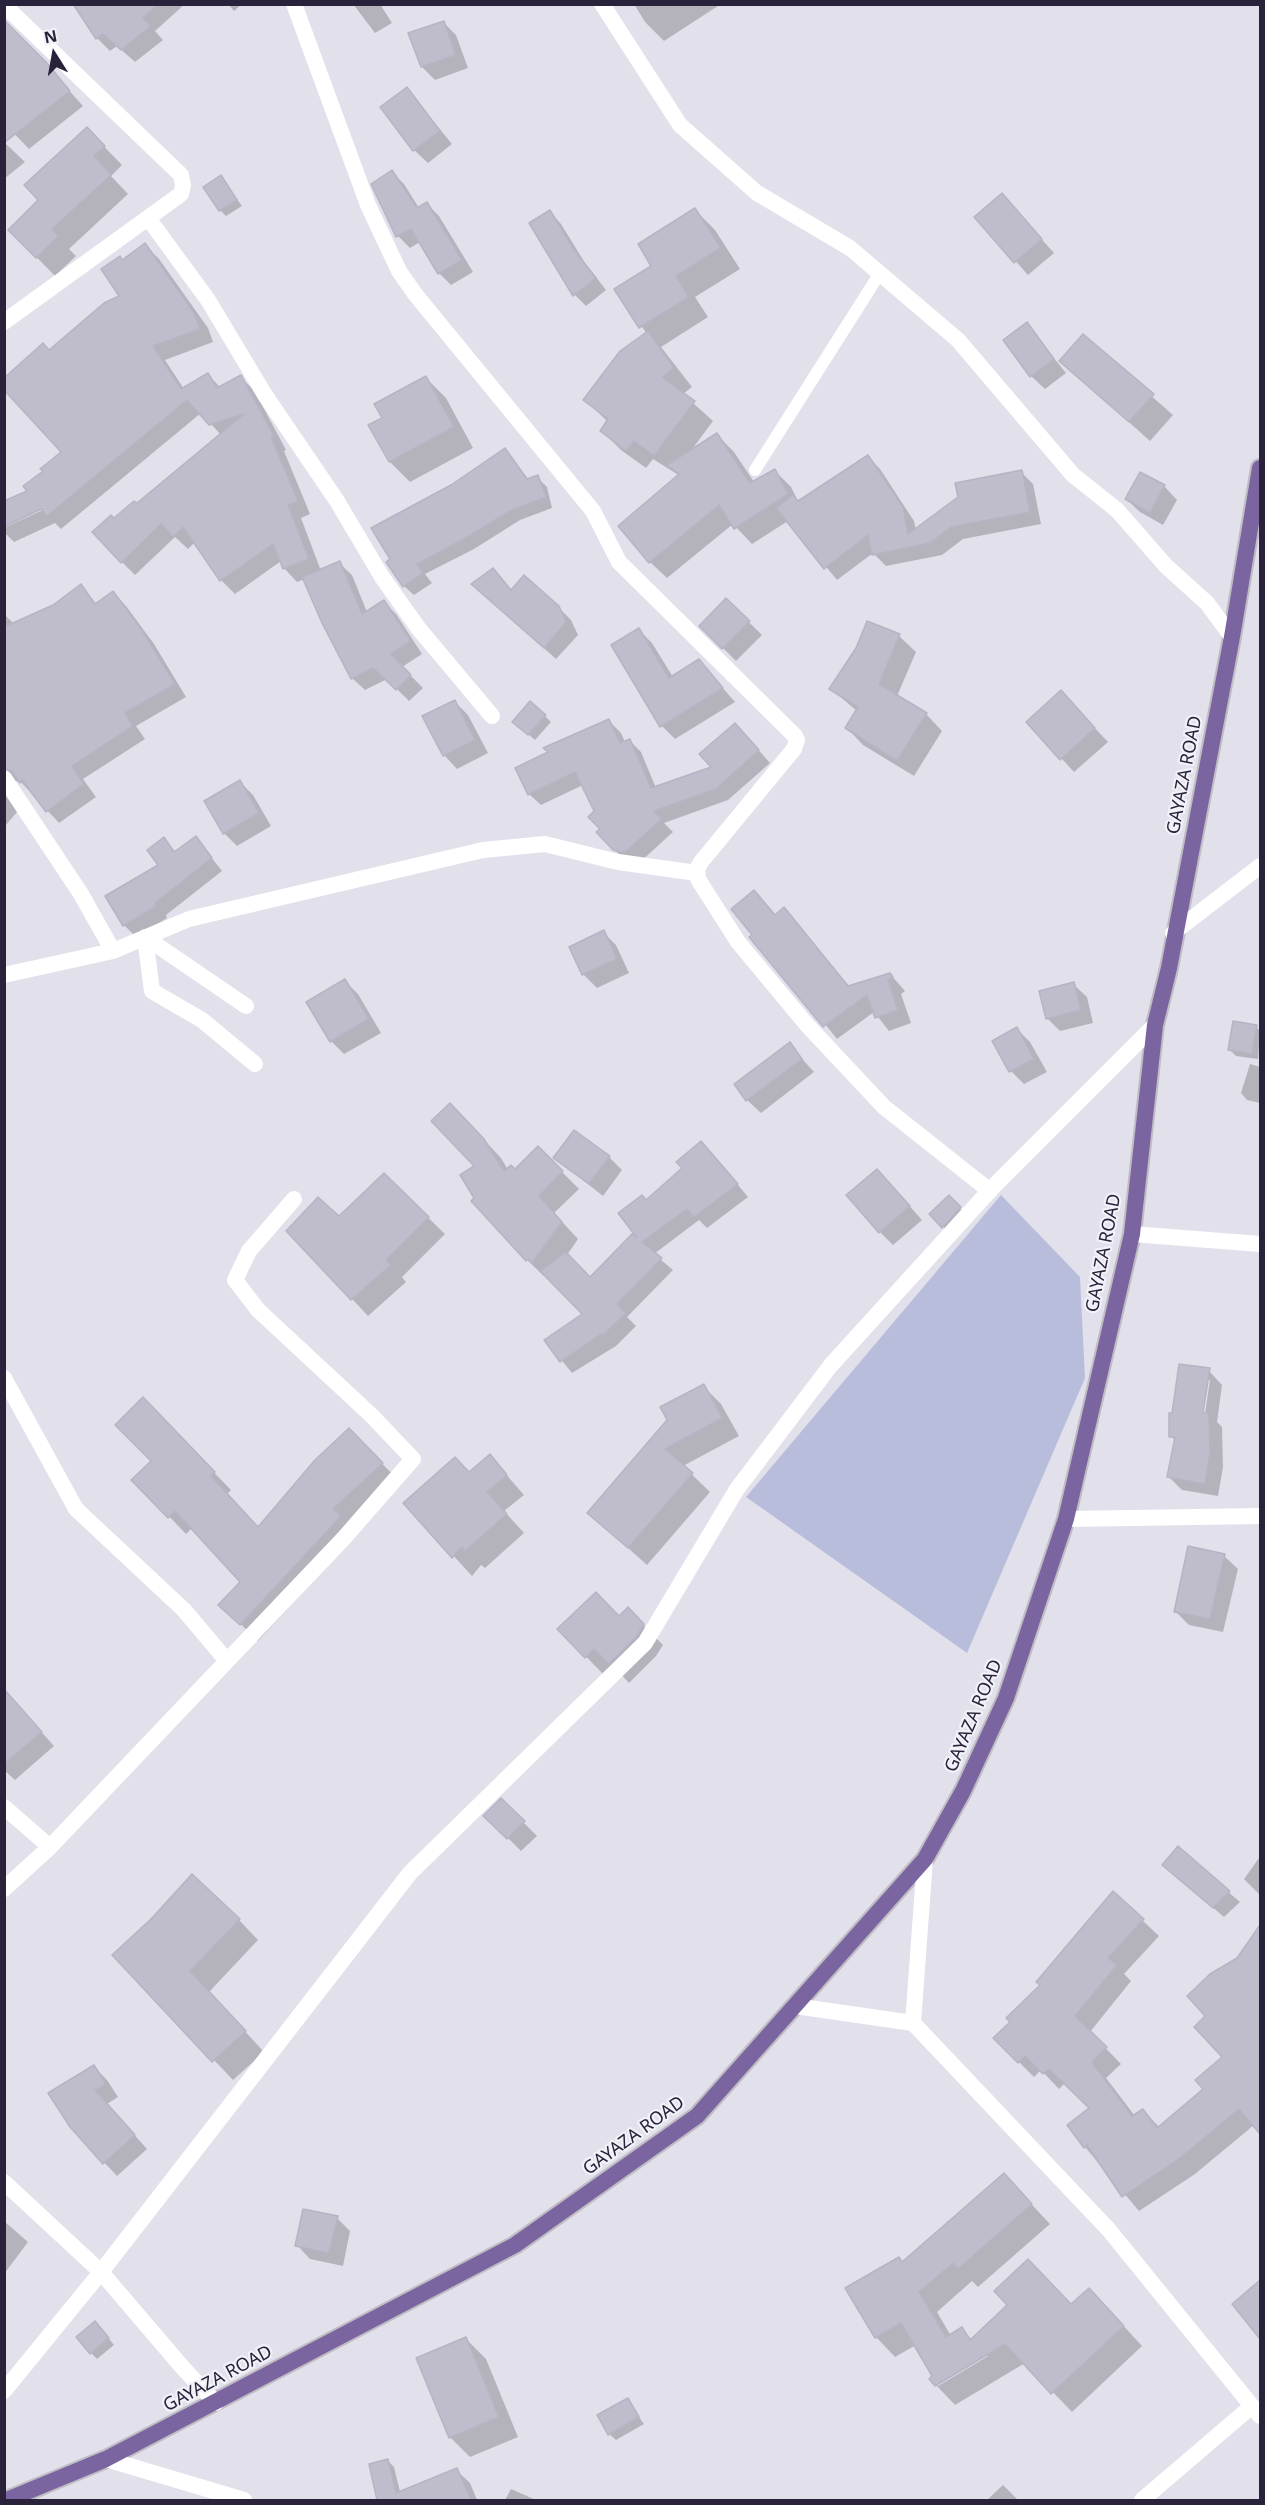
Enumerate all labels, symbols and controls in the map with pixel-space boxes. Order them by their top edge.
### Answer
north arrow [24,24,84,84]
text: N [42,24,59,48]
street label: GAYAZA ROAD [1163,714,1207,836]
street label: GAYAZA ROAD [1082,1192,1126,1314]
street label: GAYAZA ROAD [941,1656,1007,1776]
street label: GAYAZA ROAD [579,2092,689,2180]
street label: GAYAZA ROAD [160,2341,276,2417]

